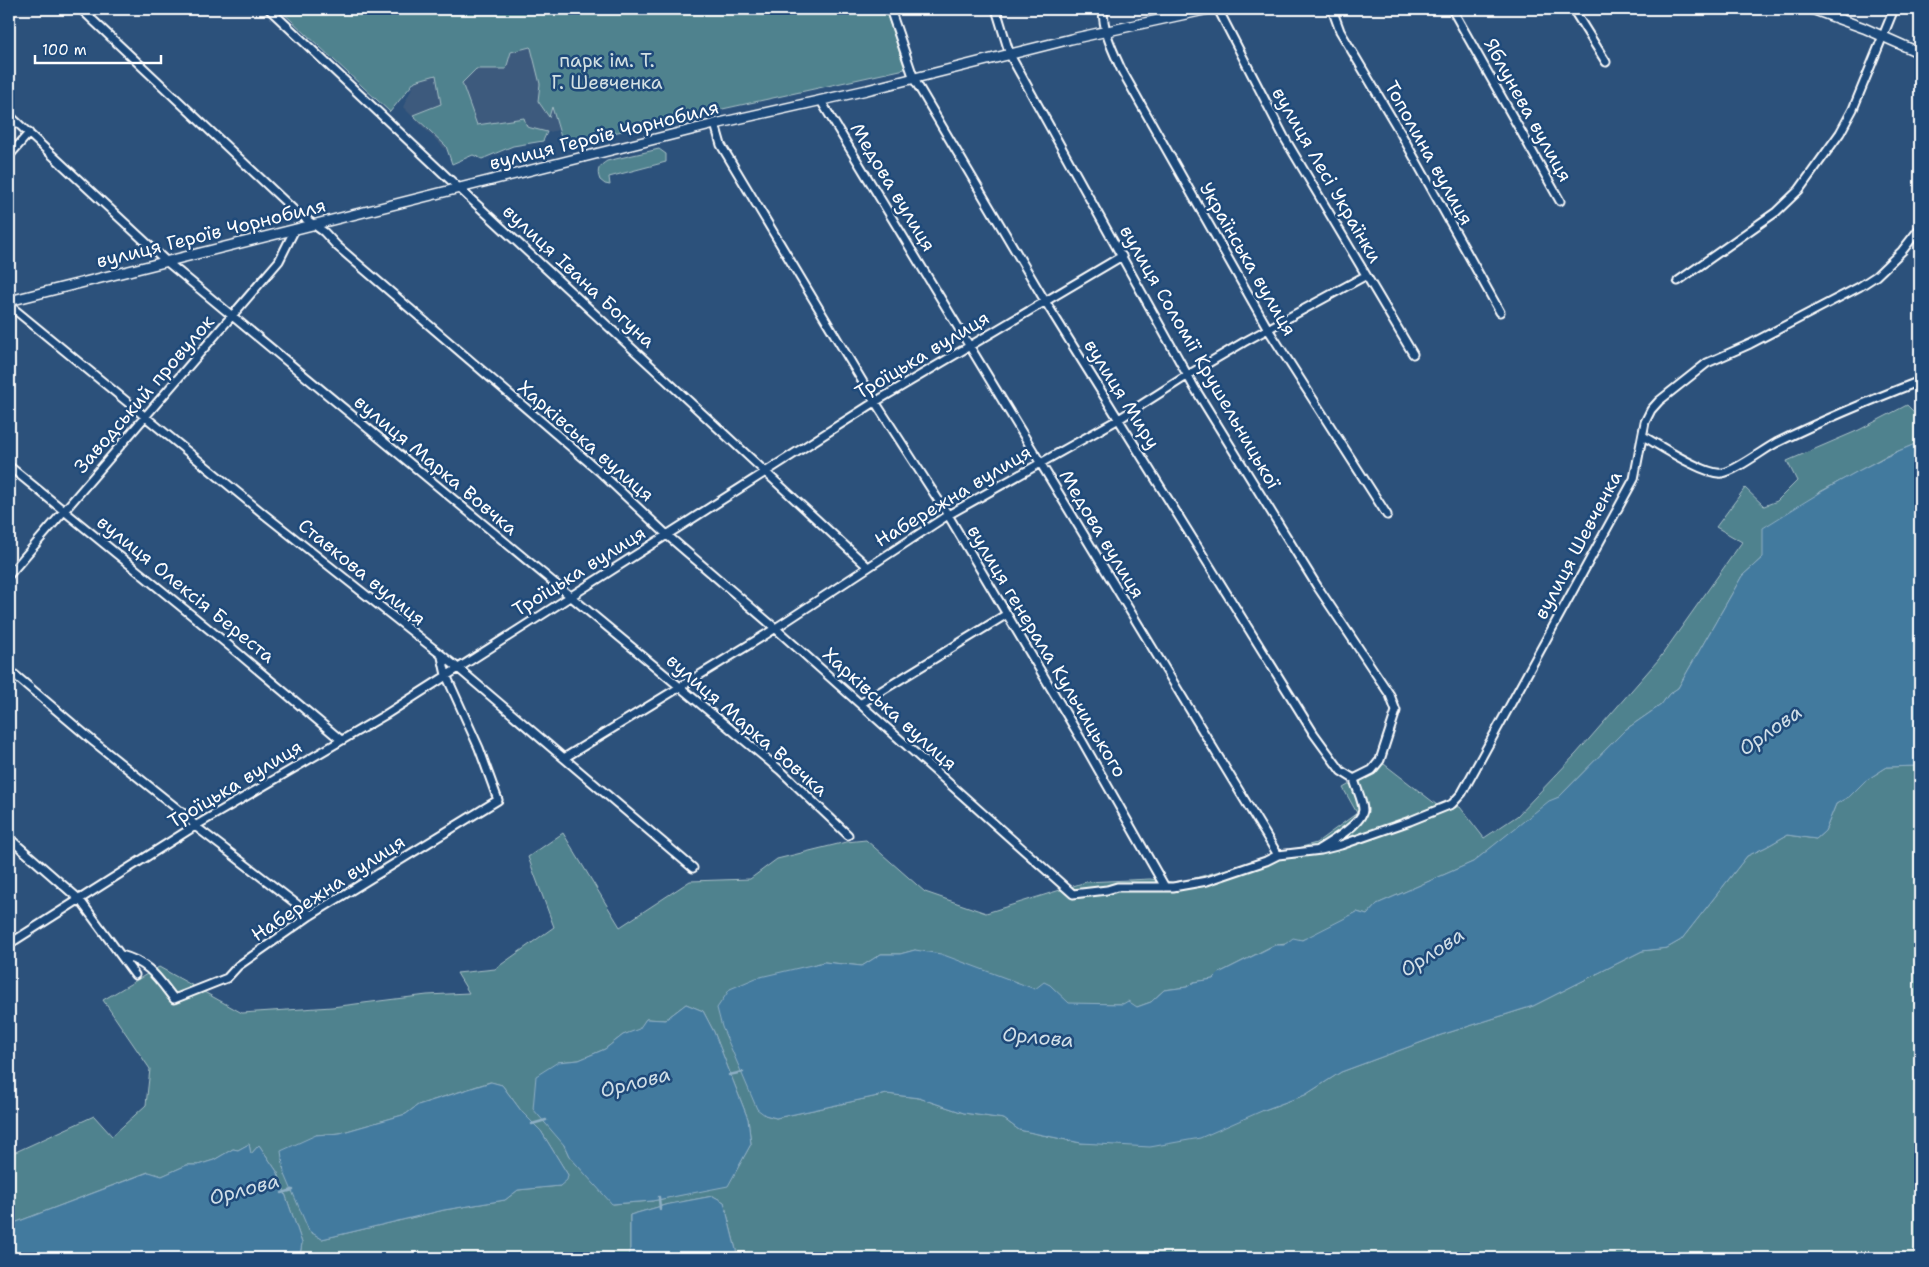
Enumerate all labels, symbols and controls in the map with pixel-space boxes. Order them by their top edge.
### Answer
scale bar [35,32,161,64]
street label: Яблунева вулиця [1478,34,1578,186]
text: 100 m [42,40,87,60]
park label: парк ім. Т. Г. Шевченка [551,48,663,95]
street label: Тополина вулиця [1379,76,1479,230]
street label: вулиця Лесі Українки [1266,82,1388,268]
street label: вулиця Героїв Чорнобиля [487,94,721,176]
street label: Медова вулиця [845,118,941,256]
street label: Українська вулиця [1194,178,1302,340]
street label: вулиця Героїв Чорнобиля [94,192,328,274]
street label: вулиця Івана Богуна [497,199,661,353]
street label: вулиця Соломії Крушельницької [1114,221,1286,494]
street label: Троїцька вулиця [850,305,994,405]
street label: Заводський провулок [68,310,220,478]
street label: вулиця Миру [1078,334,1166,454]
street label: Харківська вулиця [513,375,659,507]
street label: вулиця Марка Вовчка [349,389,523,541]
street label: Набережна вулиця [870,439,1036,553]
street label: Медова вулиця [1054,465,1150,603]
street label: вулиця Шевченка [1528,466,1628,624]
street label: вулиця Олексія Береста [92,509,280,669]
street label: Ставкова вулиця [293,513,431,631]
street label: Троїцька вулиця [508,520,650,622]
street label: вулиця генерала Кульчицького [962,520,1132,782]
street label: Харківська вулиця [817,642,963,776]
street label: вулиця Марка Вовчка [661,648,833,802]
water label: Орлова [1733,699,1807,761]
street label: Троїцька вулиця [163,734,307,834]
street label: Набережна вулиця [246,829,410,947]
water label: Орлова [1395,922,1469,982]
water label: Орлова [1001,1021,1075,1053]
water label: Орлова [597,1061,673,1103]
water label: Орлова [206,1167,282,1211]

